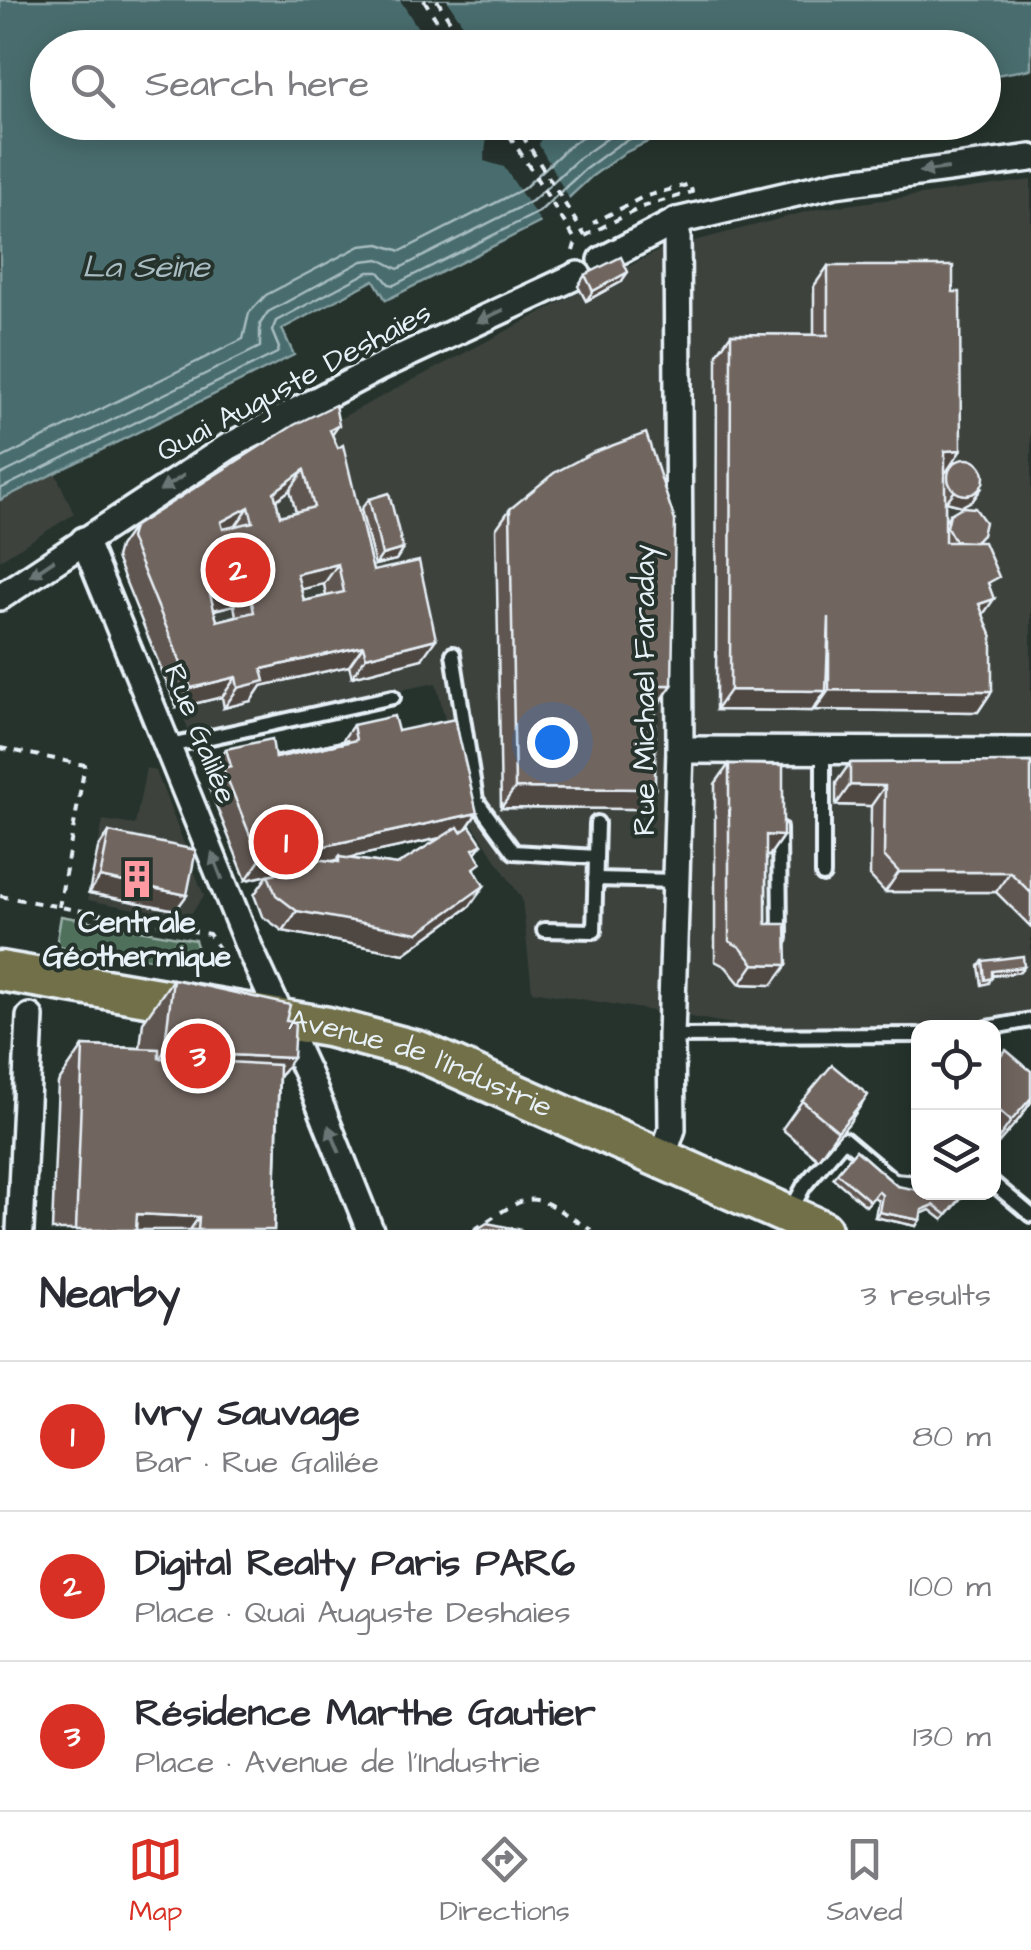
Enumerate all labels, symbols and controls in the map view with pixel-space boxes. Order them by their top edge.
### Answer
search box [30,30,1001,140]
icon: search [65,58,120,113]
text: Search here [145,59,369,111]
one-way arrow [918,163,950,179]
water label: La Seine [82,245,211,290]
street label: Quai Auguste Deshaies [149,292,439,473]
one-way arrow [475,308,505,324]
one-way arrow [158,474,185,492]
pin: 2 [206,532,270,608]
street label: Rue Michael Faraday [624,544,667,836]
one-way arrow [29,559,56,577]
street label: Rue Galilée [153,658,247,810]
your location [527,717,578,768]
pin: 1 [254,804,318,880]
one-way arrow [209,851,225,881]
building icon: Centrale Géothermique [116,858,158,900]
place label: Centrale Géothermique [43,902,231,978]
street label: Avenue de l'Industrie [286,1000,559,1129]
pin: 3 [166,1018,230,1094]
map controls [911,1020,1001,1200]
button: locate [911,1020,1001,1110]
button: layers [911,1110,1001,1200]
one-way arrow [326,1124,342,1154]
text: Nearby [40,1266,180,1324]
text: 3 results [861,1273,991,1318]
text: Ivry Sauvage [135,1388,360,1440]
text: 1 [70,1414,75,1459]
text: 80 m [912,1414,991,1459]
text: Bar · Rue Galilée [135,1440,379,1485]
text: Digital Realty Paris PAR6 [135,1538,575,1590]
text: 2 [63,1564,82,1609]
text: 100 m [909,1564,991,1609]
text: Place · Quai Auguste Deshaies [135,1590,571,1635]
text: Résidence Marthe Gautier [135,1688,596,1740]
text: 3 [64,1714,81,1759]
text: 130 m [913,1714,991,1759]
text: Place · Avenue de l'Industrie [135,1740,540,1785]
tab: Map [128,1832,183,1931]
tab: Directions [440,1832,570,1931]
tab: Saved [826,1832,903,1931]

